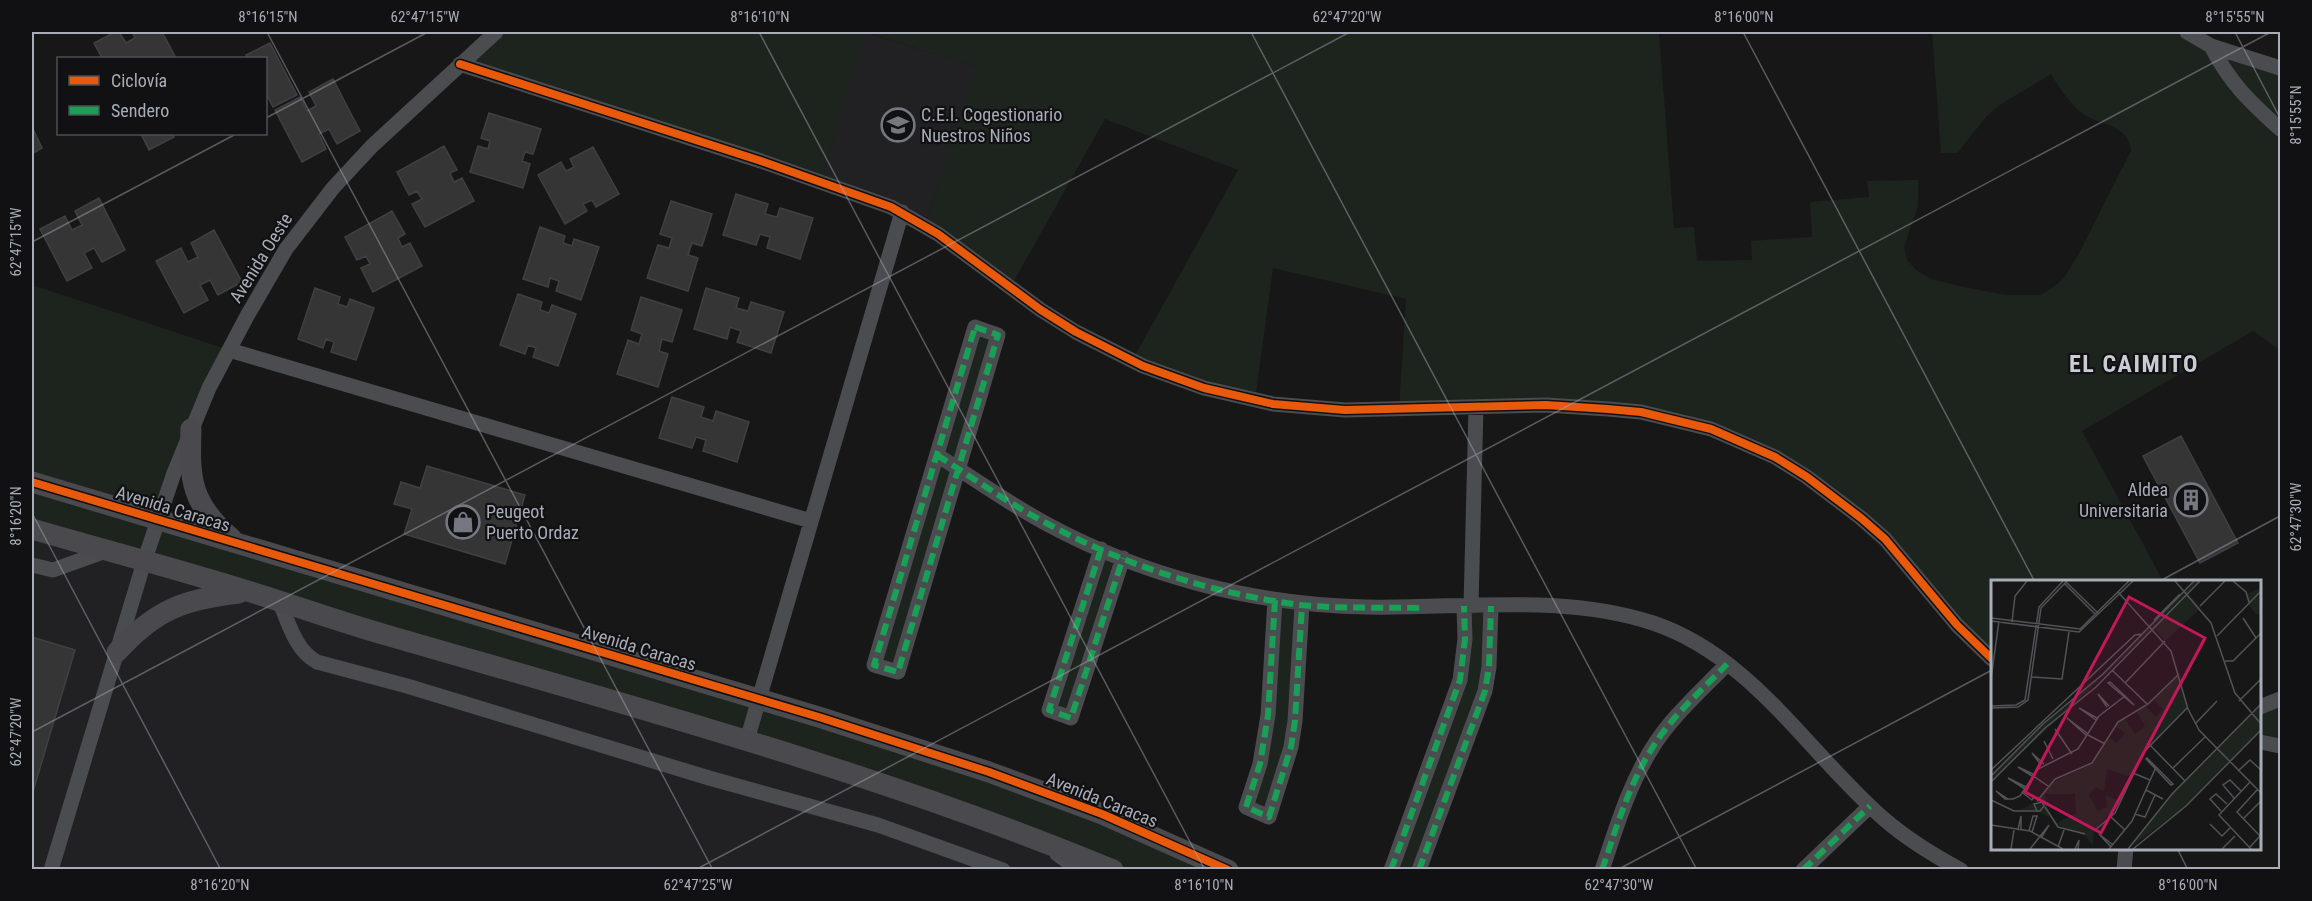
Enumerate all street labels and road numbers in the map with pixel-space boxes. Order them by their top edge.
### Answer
street label: Avenida Oeste [225,209,296,306]
street label: Avenida Caracas [114,481,233,536]
street label: Avenida Caracas [580,620,699,675]
street label: Avenida Caracas [1043,768,1161,831]

